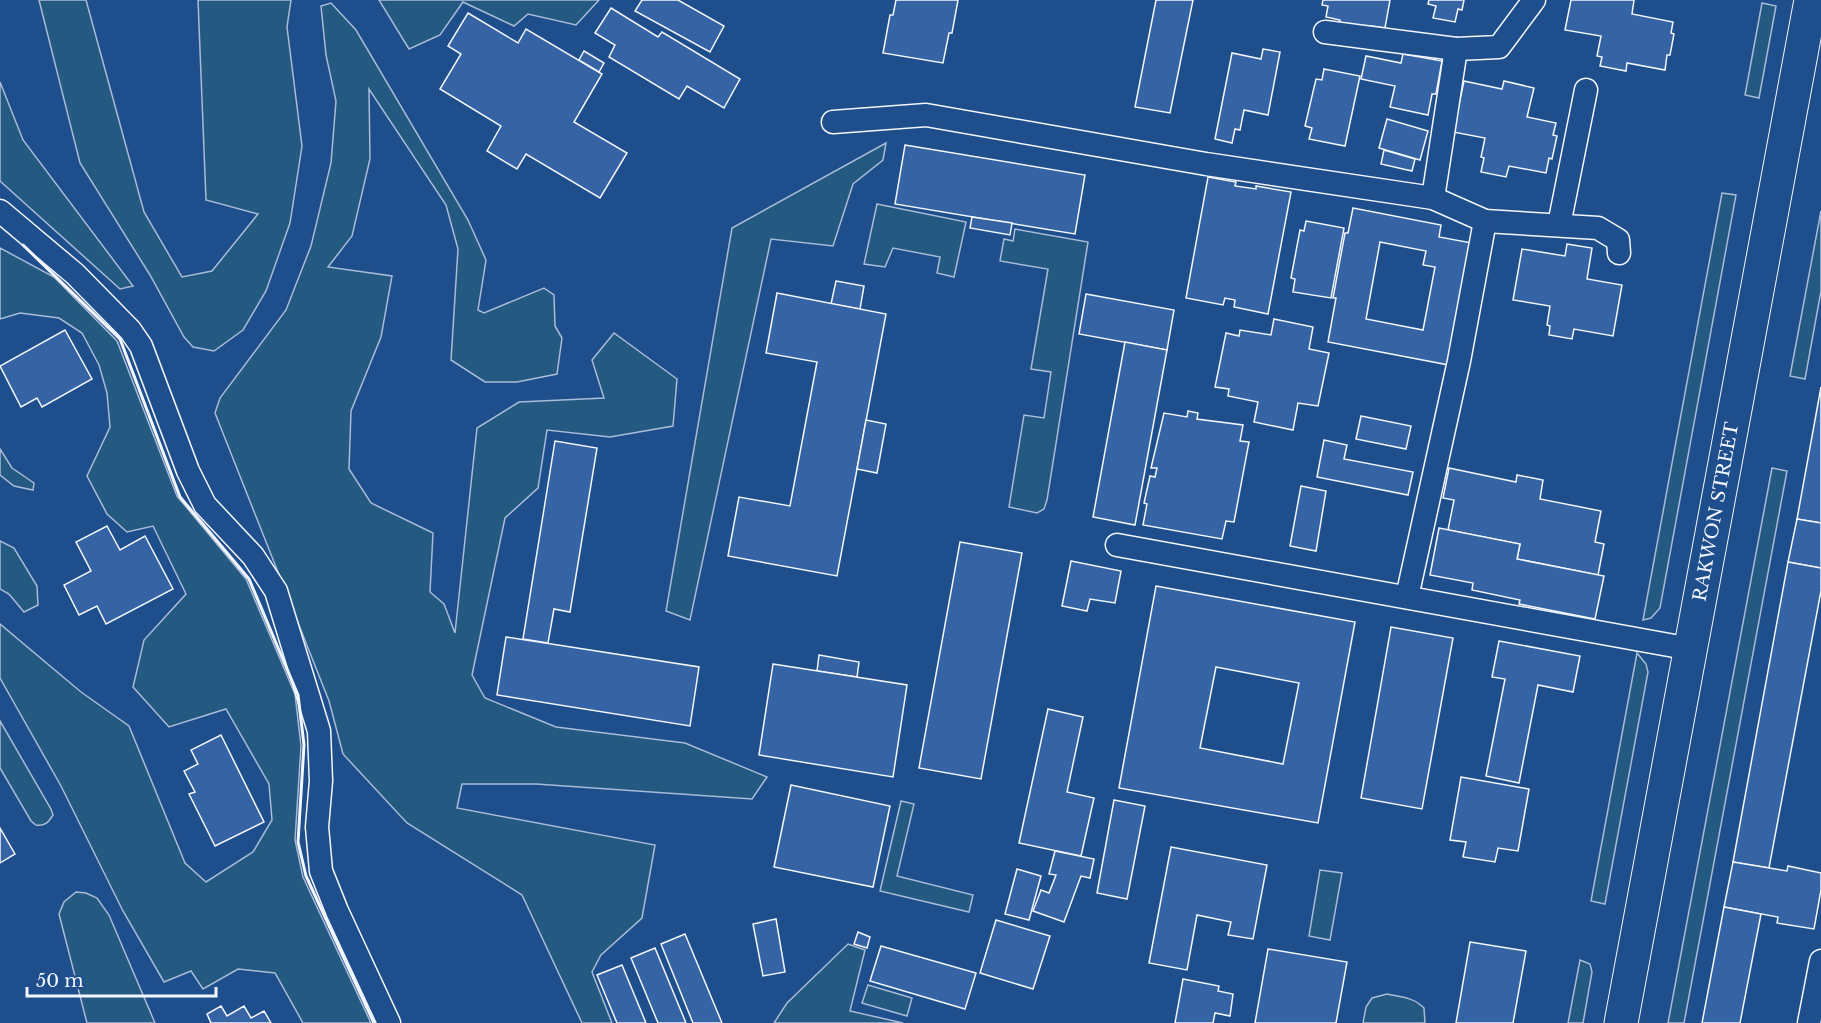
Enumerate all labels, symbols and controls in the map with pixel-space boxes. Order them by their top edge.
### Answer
street label: RAKWON STREET [1689,420,1743,603]
scale bar [27,960,216,998]
text: 50 m [36,970,84,992]

